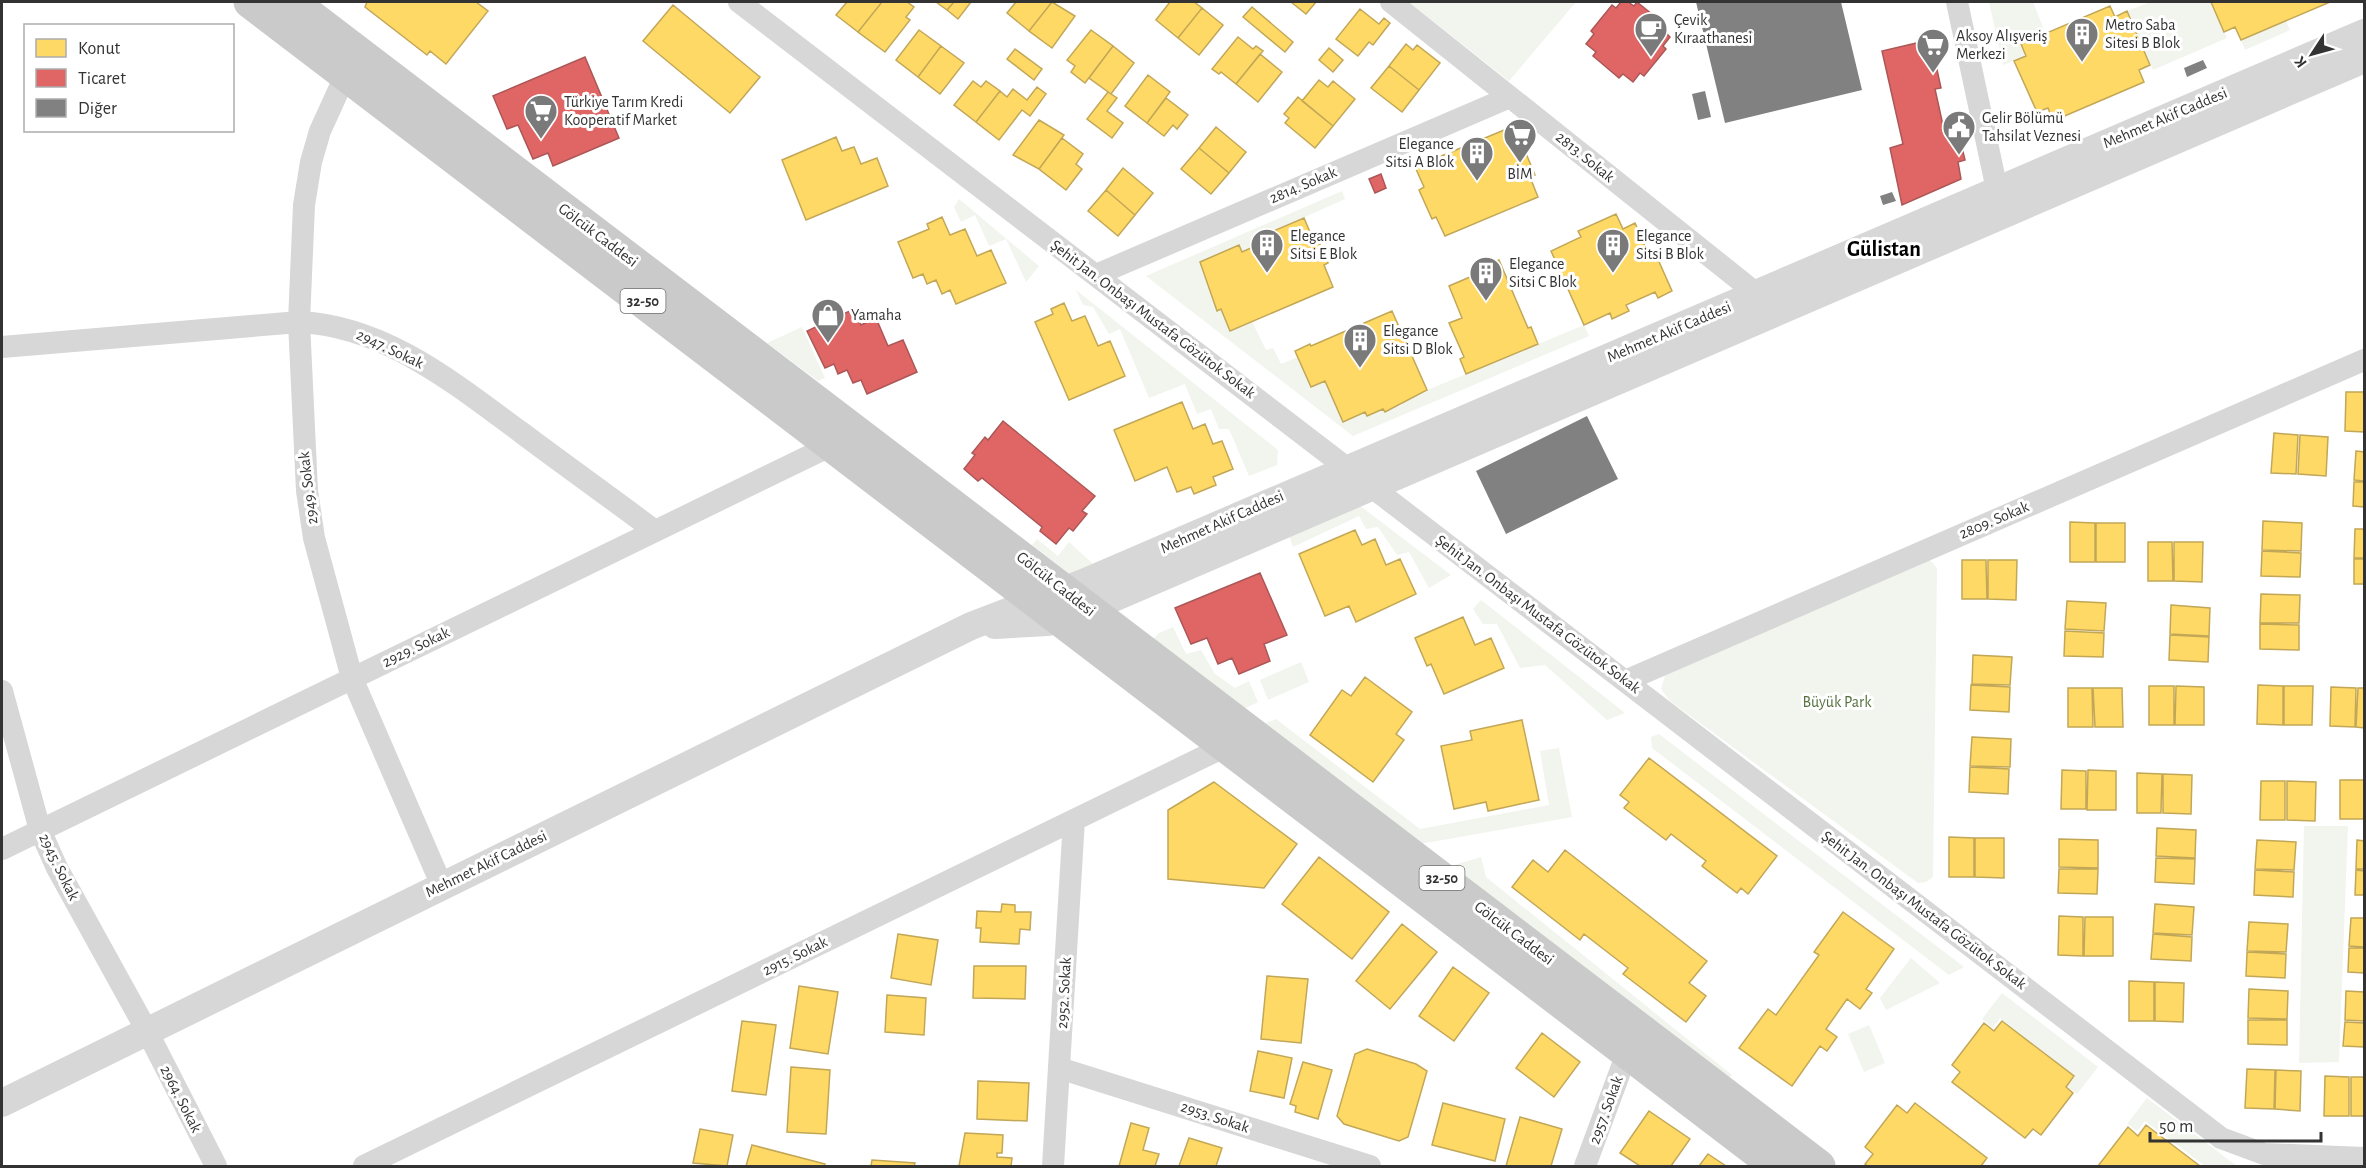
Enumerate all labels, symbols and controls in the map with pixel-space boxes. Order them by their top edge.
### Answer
cafe icon: Çevik Kıraathanesi [1633,11,1669,58]
place label: Çevik Kıraathanesi [1674,12,1753,46]
building icon: Metro Saba Sitesi B Blok [2064,16,2100,63]
place label: Metro Saba Sitesi B Blok [2105,17,2181,51]
legend [24,24,234,132]
north arrow [2282,24,2342,84]
supermarket icon: Aksoy Alışveriş Merkezi [1915,27,1951,74]
place label: Aksoy Alışveriş Merkezi [1956,28,2048,62]
text: Konut [78,40,121,58]
text: K [2291,53,2310,71]
text: Ticaret [78,70,126,88]
street label: Mehmet Akif Caddesi [2101,85,2229,151]
supermarket icon: Türkiye Tarım Kredi Kooperatif Market [523,93,559,140]
place label: Türkiye Tarım Kredi Kooperatif Market [564,94,683,128]
text: Diğer [78,100,117,118]
public building icon: Gelir Bölümü Tahsilat Veznesi [1941,109,1977,156]
place label: Gelir Bölümü Tahsilat Veznesi [1982,110,2081,144]
supermarket icon: BİM [1502,117,1538,164]
street label: 2813. Sokak [1553,129,1618,186]
building icon: Elegance Sitsi A Blok [1459,135,1495,182]
place label: Elegance Sitsi A Blok [1385,136,1455,170]
street label: 2814. Sokak [1267,163,1340,206]
place label: BİM [1507,164,1533,182]
street label: Gölcük Caddesi [555,200,641,270]
building icon: Elegance Sitsi E Blok [1249,227,1285,274]
building icon: Elegance Sitsi B Blok [1595,227,1631,274]
place label: Elegance Sitsi E Blok [1290,228,1358,262]
place label: Elegance Sitsi B Blok [1636,228,1705,262]
street label: Şehit Jan. Onbaşı Mustafa Gözütok Sokak [1048,237,1259,402]
district label: Gülistan [1847,238,1921,260]
building icon: Elegance Sitsi C Blok [1468,255,1504,302]
place label: Elegance Sitsi C Blok [1509,256,1577,290]
road number: 32-50 [620,289,666,313]
shop icon: Yamaha [810,297,846,344]
street label: Mehmet Akif Caddesi [1605,299,1733,365]
place label: Yamaha [851,307,902,323]
building icon: Elegance Sitsi D Blok [1342,322,1378,369]
place label: Elegance Sitsi D Blok [1383,323,1453,357]
street label: 2947. Sokak [354,326,427,372]
street label: 2949. Sokak [296,450,320,525]
street label: Mehmet Akif Caddesi [1158,488,1286,556]
street label: 2809. Sokak [1957,498,2032,542]
street label: Şehit Jan. Onbaşı Mustafa Gözütok Sokak [1433,532,1644,697]
street label: Gölcük Caddesi [1014,549,1098,619]
street label: 2929. Sokak [380,624,453,670]
park label: Büyük Park [1802,694,1872,711]
street label: Mehmet Akif Caddesi [423,828,549,900]
street label: Şehit Jan. Onbaşı Mustafa Gözütok Sokak [1819,828,2030,993]
street label: 2945. Sokak [36,831,82,904]
road number: 32-50 [1420,866,1464,890]
street label: Gölcük Caddesi [1471,898,1557,968]
street label: 2915. Sokak [760,933,831,979]
street label: 2952. Sokak [1054,956,1074,1029]
street label: 2964. Sokak [157,1063,205,1136]
street label: 2957. Sokak [1586,1073,1626,1146]
street label: 2953. Sokak [1179,1098,1252,1136]
scale bar [2150,1105,2321,1143]
text: 50 m [2159,1118,2193,1136]

